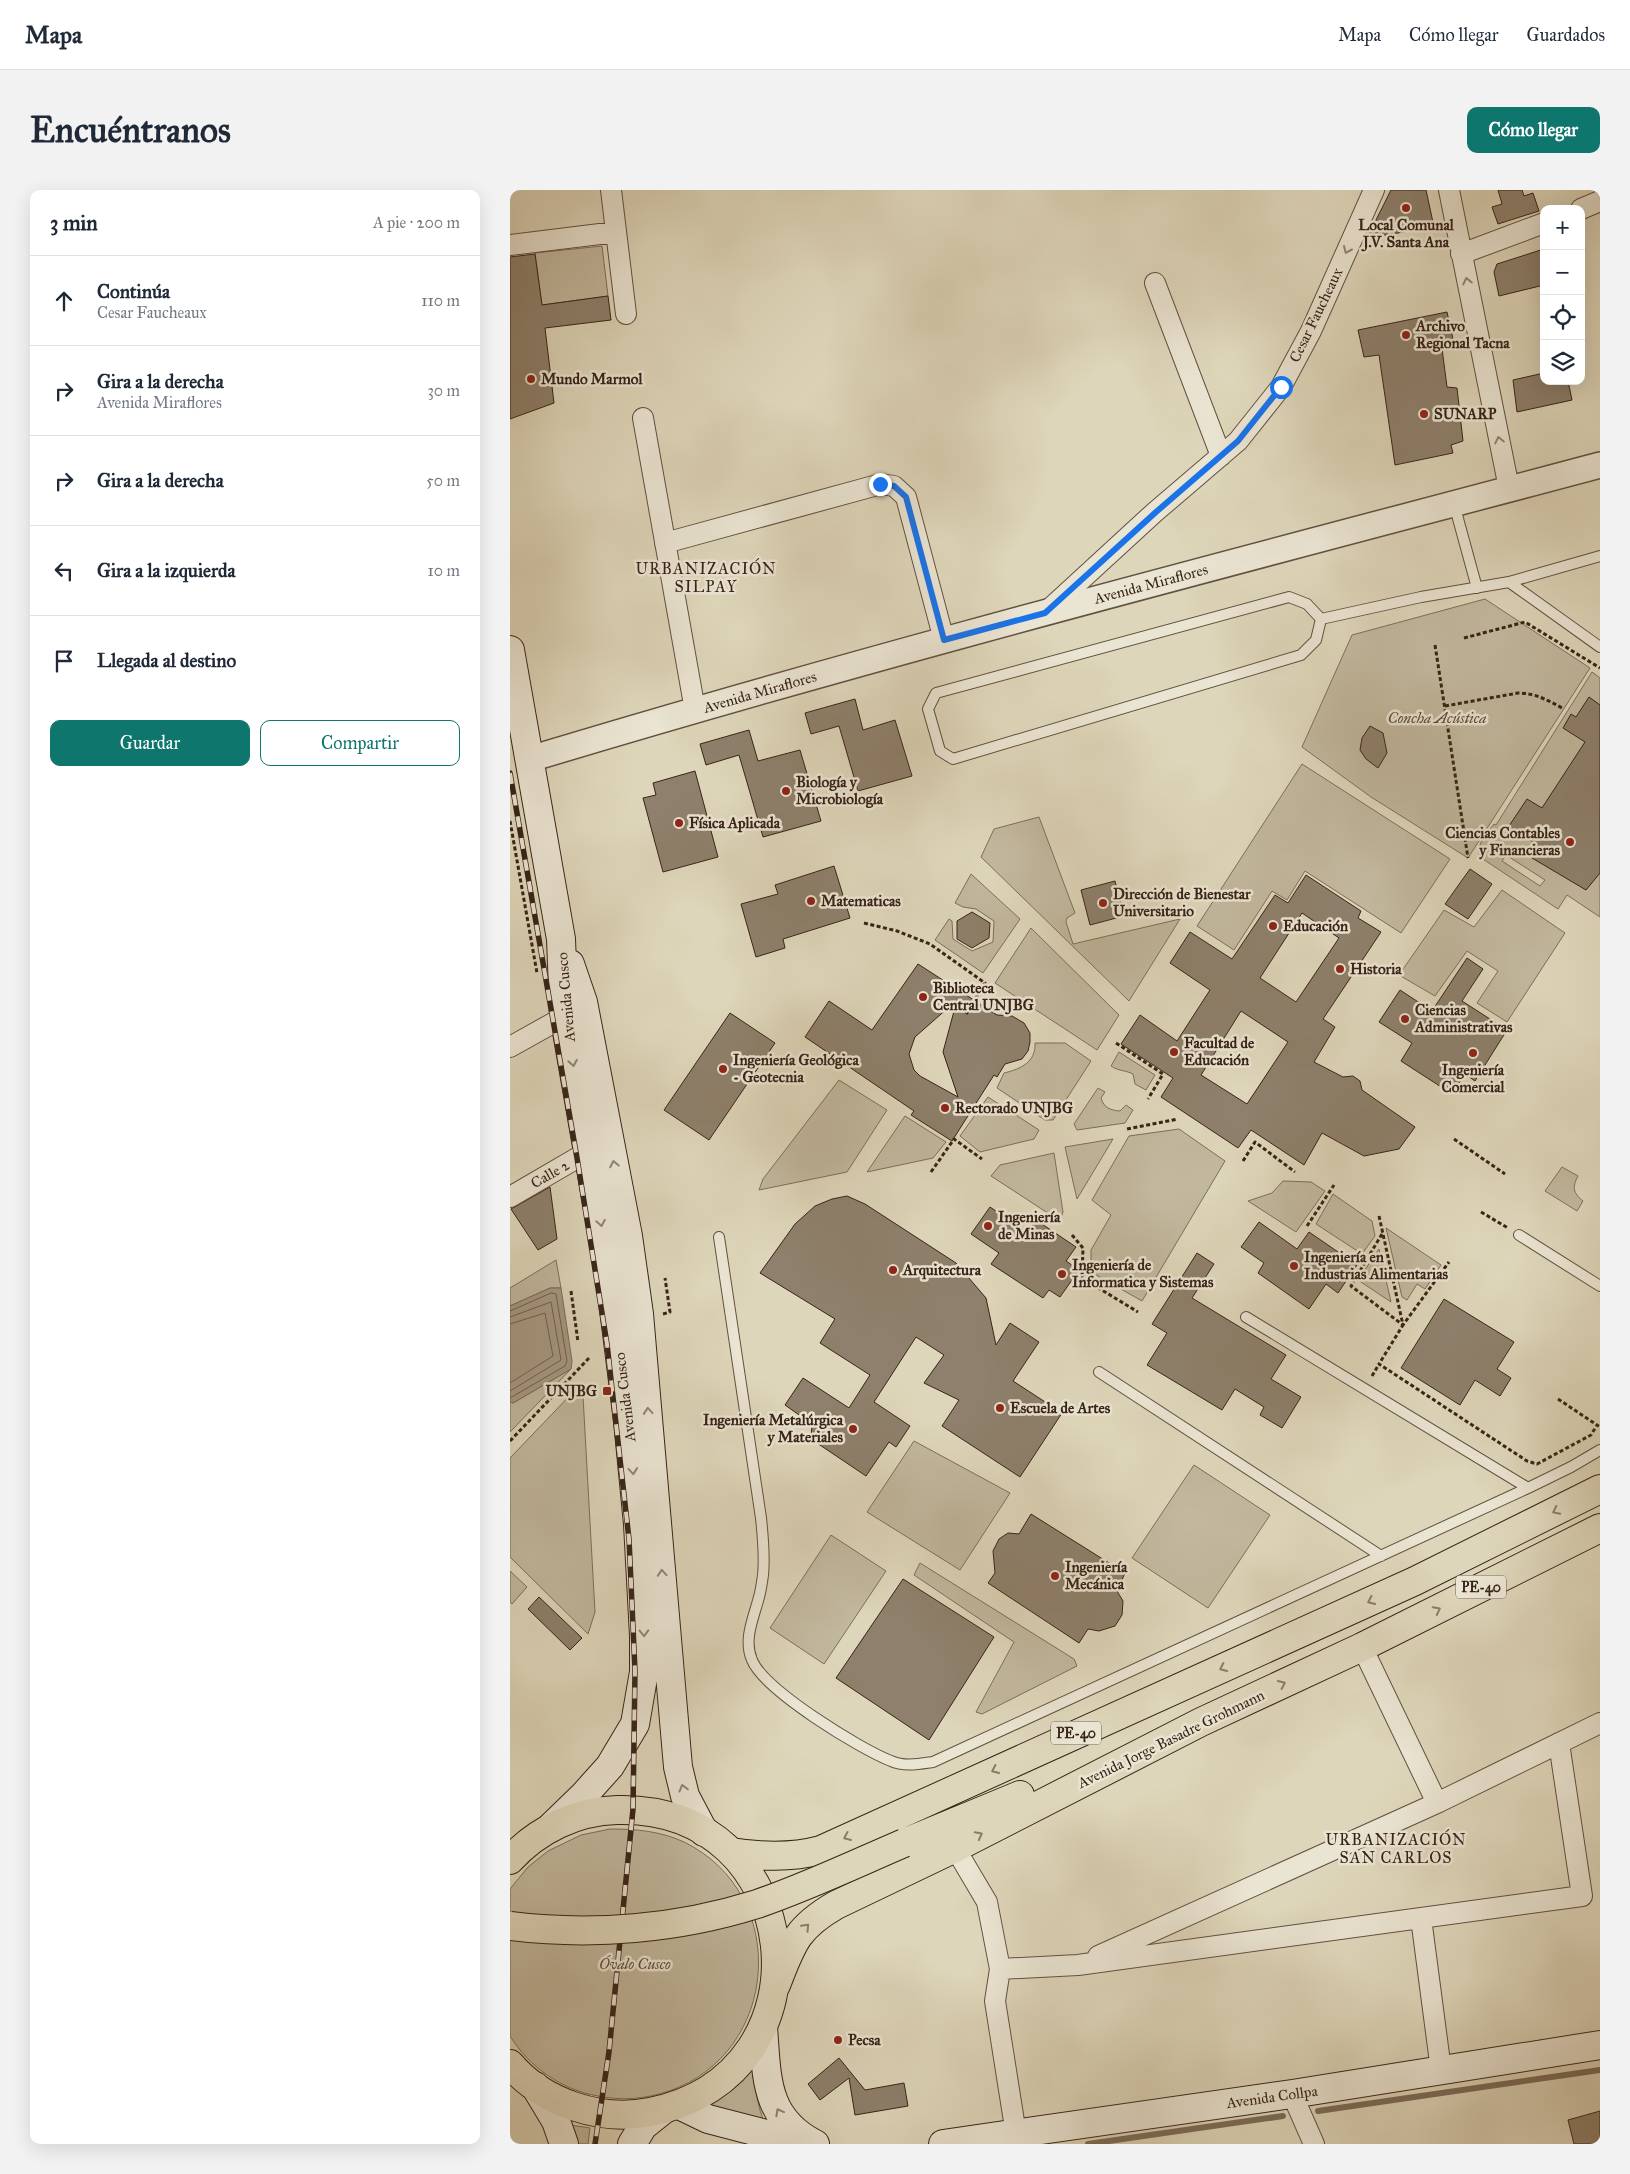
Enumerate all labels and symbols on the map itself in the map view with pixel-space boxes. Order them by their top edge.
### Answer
marker: Local Comunal J.V. Santa Ana [1400,202,1412,214]
place label: Local Comunal J.V. Santa Ana [1358,216,1455,252]
one-way arrow [1343,245,1353,254]
street label: Cesar Faucheaux [1285,265,1347,365]
one-way arrow [1462,276,1473,285]
place label: Archivo Regional Tacna [1415,317,1510,353]
marker: Archivo Regional Tacna [1400,329,1412,341]
place label: Mundo Marmol [541,370,643,388]
marker: Mundo Marmol [525,373,537,385]
route start [1270,376,1293,399]
place label: SUNARP [1434,405,1497,423]
marker: SUNARP [1418,408,1430,420]
one-way arrow [1495,435,1505,444]
route end [869,473,892,496]
district label: URBANIZACIÓN SILPAY [635,557,777,596]
street label: Avenida Miraflores [1091,560,1210,608]
street label: Avenida Miraflores [700,667,819,717]
park label: Concha Acústica [1388,709,1486,727]
place label: Biología y Microbiología [796,773,884,809]
marker: Biología y Microbiología [780,785,792,797]
place label: Física Aplicada [689,814,781,833]
marker: Física Aplicada [673,817,685,829]
place label: Ciencias Contables y Financieras [1445,824,1561,860]
marker: Ciencias Contables y Financieras [1564,836,1576,848]
place label: Dirección de Bienestar Universitario [1113,885,1251,920]
place label: Matematicas [821,892,901,910]
marker: Matematicas [805,895,817,907]
marker: Dirección de Bienestar Universitario [1097,897,1109,909]
place label: Educación [1283,917,1349,935]
marker: Educación [1267,920,1279,932]
street label: Avenida Cusco [553,951,579,1043]
place label: Historia [1350,960,1402,978]
marker: Historia [1334,963,1346,975]
place label: Biblioteca Central UNJBG [933,979,1034,1015]
marker: Biblioteca Central UNJBG [917,991,929,1003]
place label: Ciencias Administrativas [1414,1001,1513,1036]
marker: Ciencias Administrativas [1399,1013,1411,1025]
place label: Facultad de Educación [1184,1034,1255,1069]
marker: Facultad de Educación [1168,1046,1180,1058]
marker: Ingeniería Comercial [1467,1047,1479,1059]
place label: Ingeniería Geológica - Geotecnia [733,1051,859,1086]
one-way arrow [567,1059,577,1068]
place label: Ingeniería Comercial [1441,1061,1505,1096]
marker: Ingeniería Geológica - Geotecnia [717,1063,729,1075]
place label: Rectorado UNJBG [955,1099,1073,1118]
marker: Rectorado UNJBG [939,1102,951,1114]
street label: Calle 2 [528,1156,573,1192]
one-way arrow [610,1159,620,1168]
place label: Ingeniería de Minas [998,1208,1061,1243]
one-way arrow [595,1219,605,1228]
marker: Ingeniería de Minas [982,1220,994,1232]
place label: Ingeniería en Industrias Alimentarias [1304,1248,1448,1283]
place label: Ingeniería de Informatica y Sistemas [1072,1256,1214,1292]
marker: Ingeniería en Industrias Alimentarias [1288,1260,1300,1272]
place label: Arquitectura [902,1261,982,1280]
marker: Arquitectura [887,1264,899,1276]
marker: Ingeniería de Informatica y Sistemas [1056,1268,1068,1280]
street label: Avenida Cusco [611,1351,640,1444]
place label: UNJBG [545,1382,597,1401]
marker: UNJBG [601,1385,613,1397]
place label: Escuela de Artes [1010,1399,1111,1417]
marker: Escuela de Artes [994,1402,1006,1414]
one-way arrow [643,1407,654,1415]
place label: Ingeniería Metalúrgica y Materiales [703,1411,844,1447]
marker: Ingeniería Metalúrgica y Materiales [847,1423,859,1435]
one-way arrow [627,1468,638,1476]
one-way arrow [1553,1504,1562,1514]
place label: Ingeniería Mecánica [1065,1558,1128,1593]
one-way arrow [656,1569,667,1577]
marker: Ingeniería Mecánica [1049,1570,1061,1582]
road number: PE-40 [1456,1575,1506,1598]
one-way arrow [1367,1595,1376,1605]
one-way arrow [1432,1605,1441,1616]
one-way arrow [638,1630,649,1638]
one-way arrow [1219,1662,1228,1673]
one-way arrow [1277,1680,1286,1691]
street label: Avenida Jorge Basadre Grohmann [1074,1686,1268,1794]
road number: PE-40 [1051,1722,1101,1745]
one-way arrow [991,1764,1000,1774]
one-way arrow [679,1784,689,1792]
district label: URBANIZACIÓN SAN CARLOS [1325,1828,1467,1867]
one-way arrow [843,1831,852,1842]
one-way arrow [974,1831,983,1841]
one-way arrow [800,1924,809,1933]
park label: Óvalo Cusco [599,1955,671,1973]
place label: Pecsa [848,2031,881,2049]
marker: Pecsa [832,2034,844,2046]
street label: Avenida Collpa [1224,2082,1319,2112]
one-way arrow [775,2109,785,2118]

